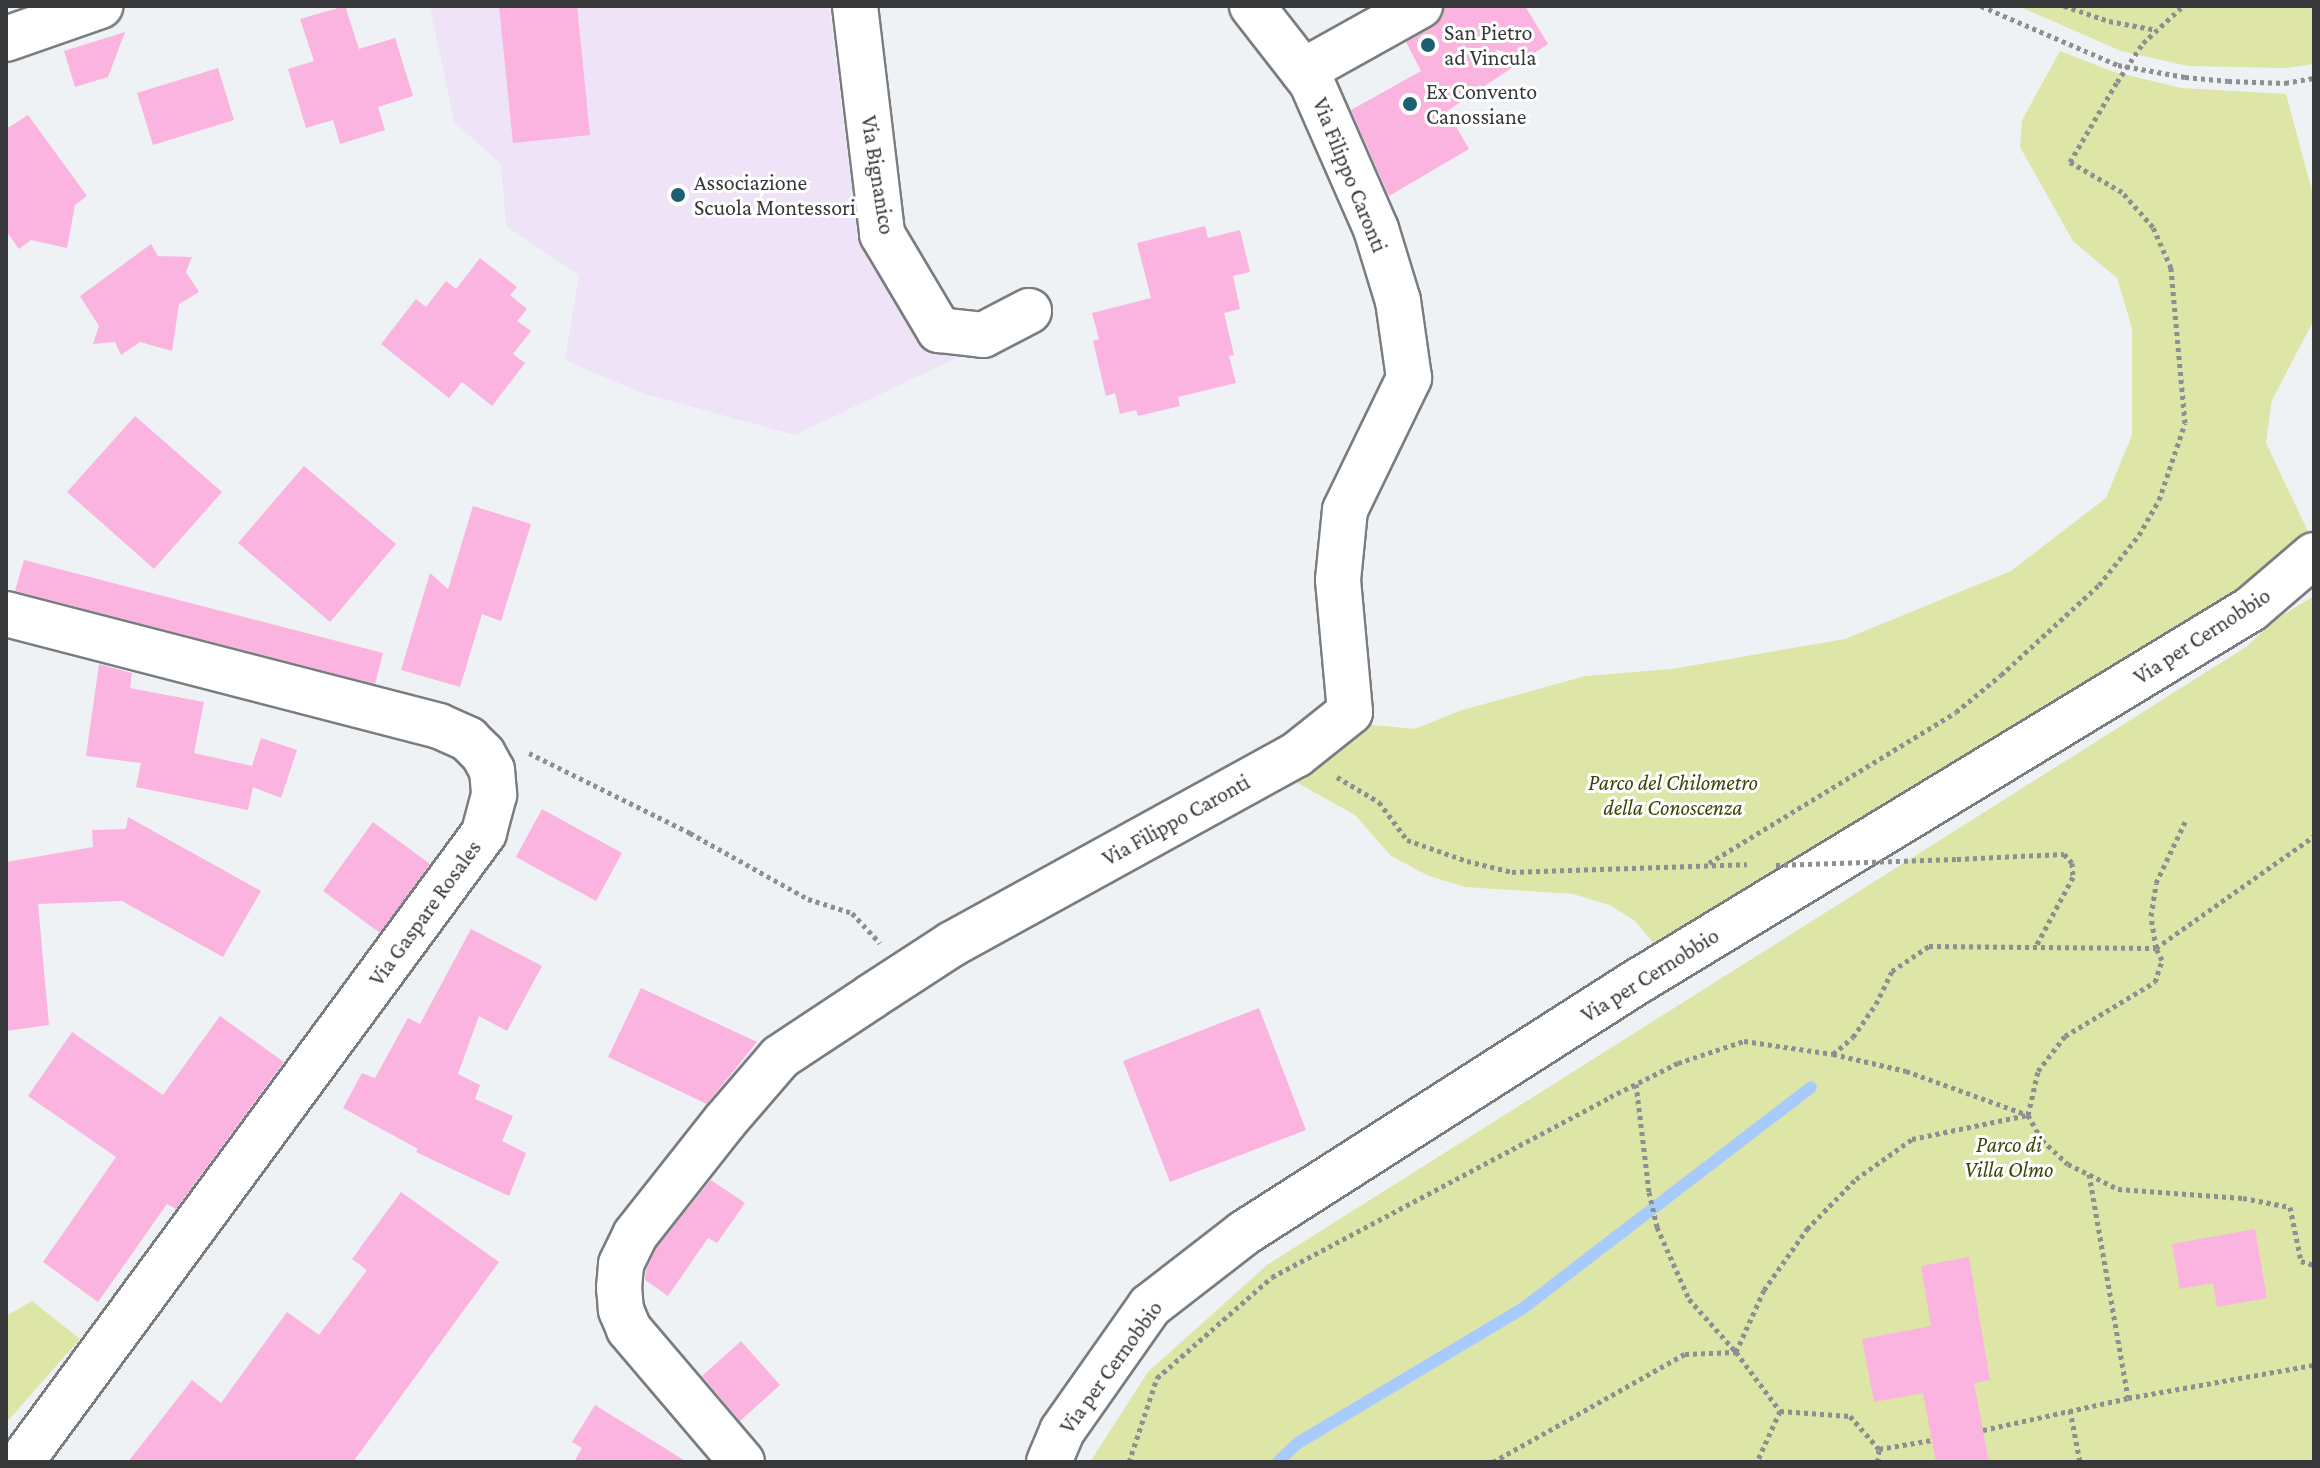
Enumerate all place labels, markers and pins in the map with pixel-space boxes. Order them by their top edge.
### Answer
place label: San Pietro ad Vincula [1444,19,1536,70]
marker: San Pietro ad Vincula [1419,36,1437,54]
place label: Ex Convento Canossiane [1426,78,1537,130]
marker: Ex Convento Canossiane [1401,95,1419,113]
place label: Associazione Scuola Montessori [694,169,856,220]
marker: Associazione Scuola Montessori [669,186,687,204]

